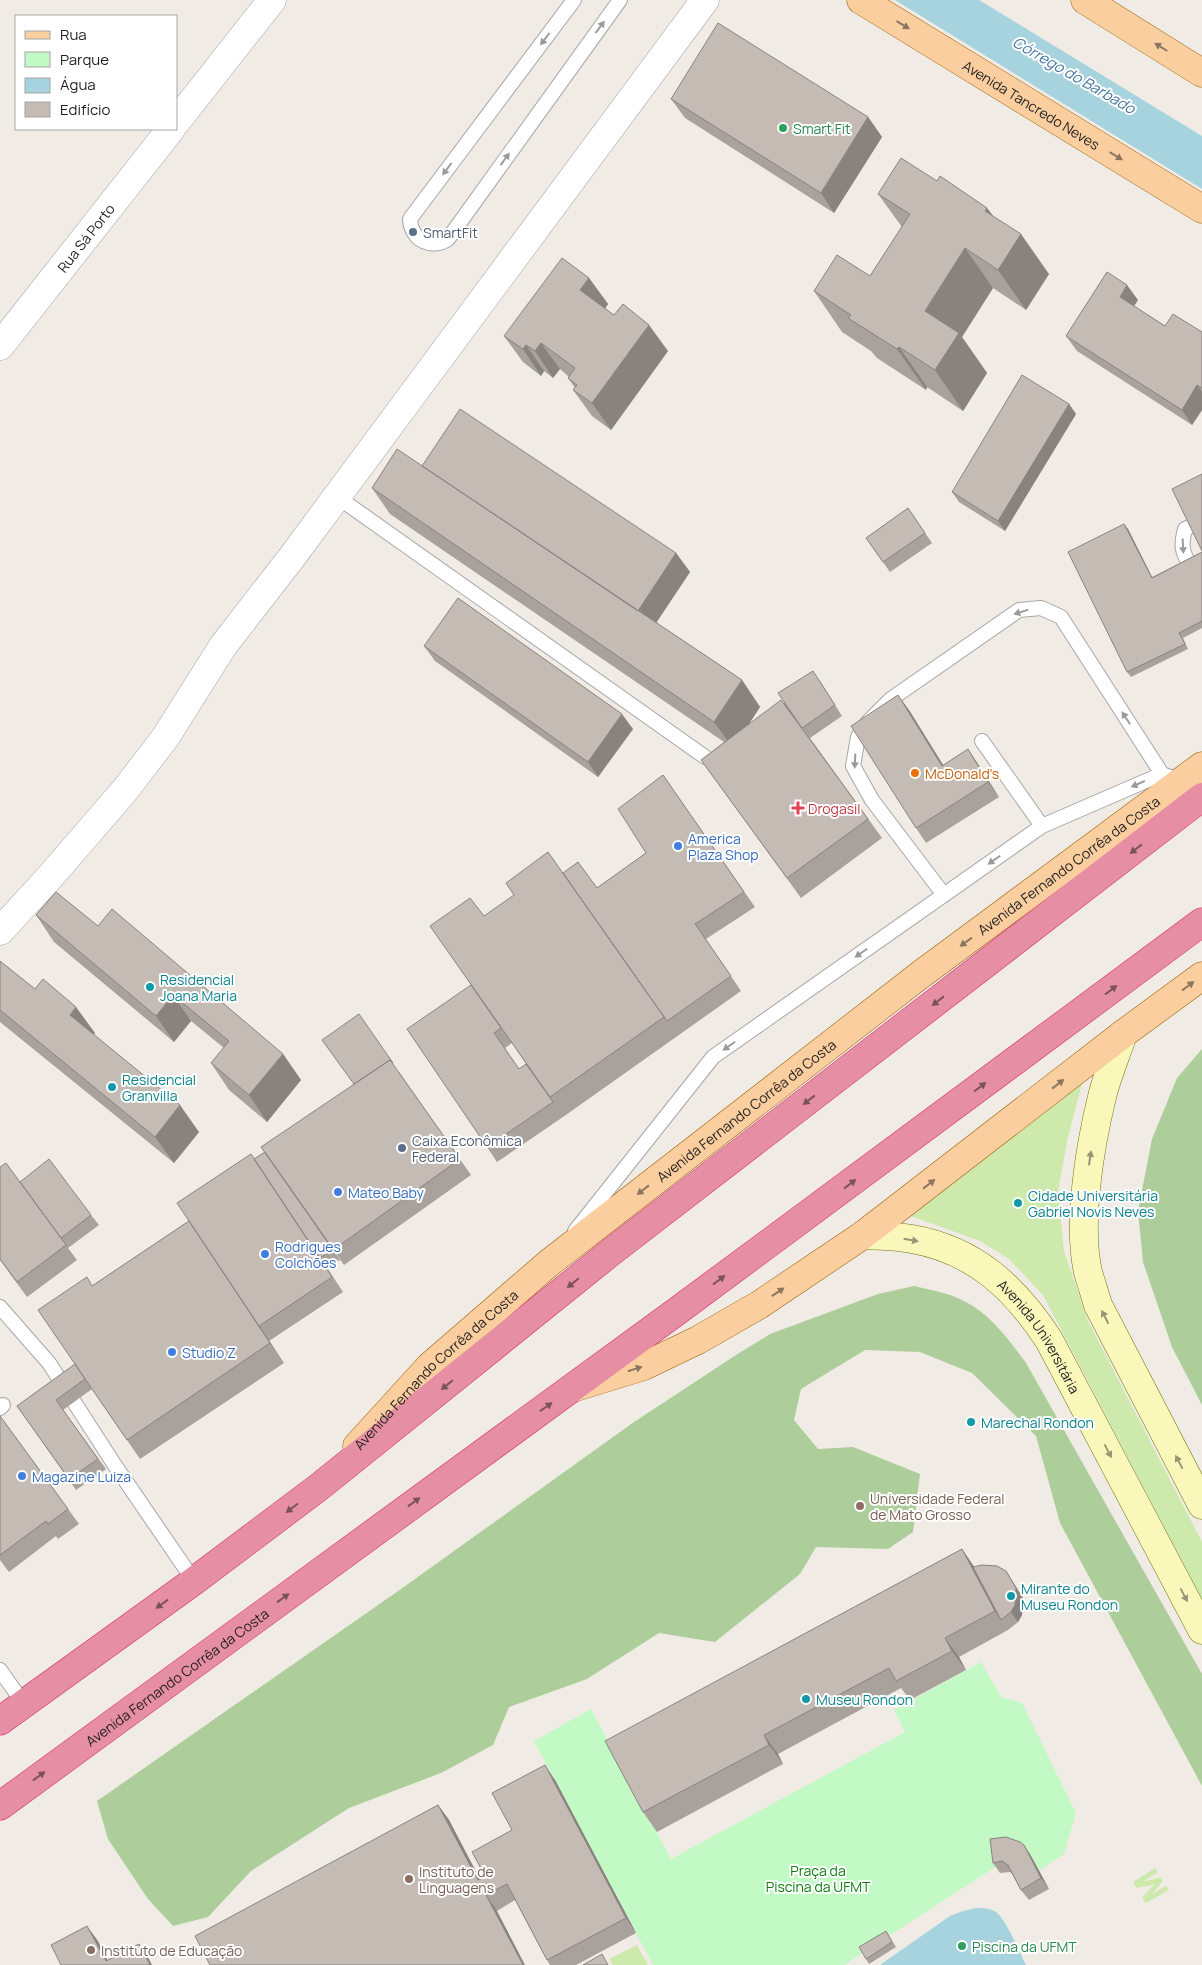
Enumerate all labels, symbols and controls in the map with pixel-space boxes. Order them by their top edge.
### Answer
legend [15,15,178,130]
one-way arrow [595,20,605,34]
one-way arrow [896,21,909,30]
text: Rua [60,24,87,45]
water label: Córrego do Barbado [1009,31,1140,119]
one-way arrow [540,32,550,46]
one-way arrow [1154,42,1167,51]
text: Parque [60,49,109,70]
street label: Avenida Tancredo Neves [960,55,1104,154]
text: Água [60,74,96,95]
text: Edifício [60,99,111,120]
place label: Smart Fit [793,119,851,138]
marker: Smart Fit [777,122,789,134]
one-way arrow [1109,151,1122,160]
one-way arrow [500,153,511,166]
one-way arrow [442,162,453,175]
street label: Rua Sá Porto [52,199,118,276]
place label: SmartFit [423,223,478,242]
marker: SmartFit [407,226,419,238]
one-way arrow [1180,538,1188,554]
one-way arrow [1014,608,1029,616]
one-way arrow [1121,711,1131,725]
one-way arrow [851,753,859,769]
place label: McDonald's [925,764,999,783]
marker: McDonald's [909,767,921,779]
one-way arrow [1131,781,1145,789]
street label: Avenida Fernando Corrêa da Costa [973,791,1163,939]
place label: Drogasil [808,799,861,818]
marker: Drogasil [792,802,804,814]
place label: America Plaza Shop [688,829,759,864]
marker: America Plaza Shop [672,840,684,852]
one-way arrow [1130,843,1143,854]
one-way arrow [988,855,1001,865]
one-way arrow [960,936,973,947]
one-way arrow [855,948,868,958]
place label: Residencial Joana Maria [160,970,237,1005]
marker: Residencial Joana Maria [144,981,156,993]
one-way arrow [1181,982,1194,992]
one-way arrow [1104,985,1118,995]
one-way arrow [931,996,944,1006]
street label: Avenida Fernando Corrêa da Costa [652,1034,840,1186]
one-way arrow [722,1041,735,1051]
place label: Residencial Granvilla [122,1070,196,1105]
one-way arrow [1051,1079,1064,1090]
marker: Residencial Granvilla [106,1081,118,1093]
one-way arrow [973,1082,987,1092]
one-way arrow [803,1095,816,1106]
place label: Caixa Econômica Federal [412,1131,522,1166]
marker: Caixa Econômica Federal [396,1142,408,1154]
one-way arrow [1087,1150,1095,1166]
one-way arrow [843,1178,856,1189]
one-way arrow [922,1178,935,1189]
place label: Mateo Baby [348,1183,424,1202]
one-way arrow [636,1185,650,1195]
marker: Mateo Baby [332,1186,344,1198]
place label: Cidade Universitária Gabriel Novis Neves [1028,1186,1158,1221]
marker: Cidade Universitária Gabriel Novis Neves [1012,1197,1024,1209]
one-way arrow [904,1236,920,1244]
place label: Rodrigues Colchões [275,1237,341,1272]
marker: Rodrigues Colchões [259,1248,271,1260]
one-way arrow [712,1275,725,1286]
street label: Avenida Universitária [994,1275,1085,1396]
one-way arrow [567,1277,580,1288]
street label: Avenida Fernando Corrêa da Costa [349,1285,522,1453]
one-way arrow [771,1287,785,1297]
one-way arrow [1100,1310,1109,1324]
place label: Studio Z [182,1343,236,1362]
marker: Studio Z [166,1346,178,1358]
one-way arrow [628,1365,643,1372]
one-way arrow [440,1379,453,1390]
one-way arrow [539,1402,553,1412]
place label: Marechal Rondon [981,1413,1094,1432]
marker: Marechal Rondon [965,1416,977,1428]
one-way arrow [1104,1444,1112,1459]
one-way arrow [1175,1454,1183,1469]
place label: Magazine Luiza [32,1467,131,1486]
marker: Magazine Luiza [16,1470,28,1482]
place label: Universidade Federal de Mato Grosso [870,1489,1004,1524]
one-way arrow [407,1497,421,1507]
marker: Universidade Federal de Mato Grosso [854,1500,866,1512]
one-way arrow [286,1502,299,1513]
place label: Mirante do Museu Rondon [1021,1579,1118,1614]
one-way arrow [1180,1588,1188,1602]
marker: Mirante do Museu Rondon [1005,1590,1017,1602]
one-way arrow [276,1593,290,1603]
one-way arrow [155,1599,168,1609]
street label: Avenida Fernando Corrêa da Costa [81,1603,272,1750]
place label: Museu Rondon [816,1690,913,1709]
marker: Museu Rondon [800,1693,812,1705]
one-way arrow [32,1771,45,1782]
park label: Praça da Piscina da UFMT [766,1861,871,1896]
place label: Instituto de Linguagens [419,1862,494,1897]
marker: Instituto de Linguagens [403,1873,415,1885]
place label: Piscina da UFMT [972,1937,1077,1956]
marker: Piscina da UFMT [956,1940,968,1952]
place label: Instituto de Educação [101,1941,242,1960]
marker: Instituto de Educação [85,1944,97,1956]

